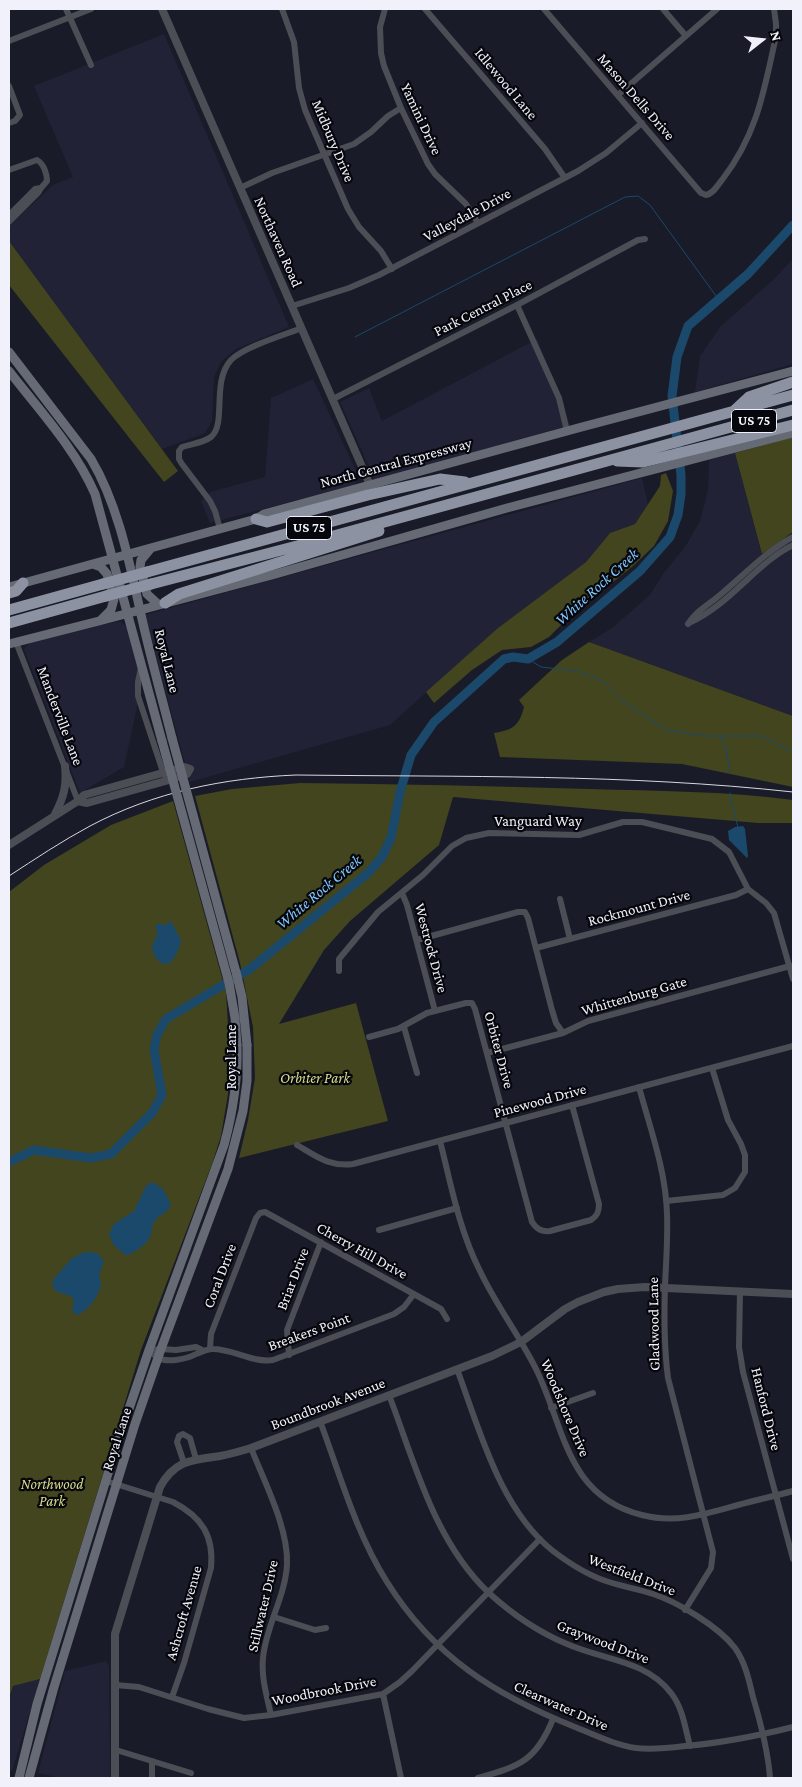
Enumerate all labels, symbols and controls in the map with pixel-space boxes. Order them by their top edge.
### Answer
north arrow [737,15,787,65]
text: N [767,29,785,43]
street label: Idlewood Lane [471,44,541,124]
street label: Mason Dells Drive [593,50,679,144]
street label: Yamini Drive [396,80,446,158]
street label: Midbury Drive [308,97,358,185]
street label: Valleydale Drive [420,184,514,246]
street label: Northaven Road [250,194,306,290]
street label: Park Central Place [431,276,535,340]
road number: US 75 [732,410,776,432]
street label: North Central Expressway [318,434,474,492]
road number: US 75 [286,516,332,540]
water label: White Rock Creek [551,545,643,629]
street label: Royal Lane [150,627,184,695]
street label: Manderville Lane [33,664,87,768]
street label: Vanguard Way [494,812,582,830]
water label: White Rock Creek [272,851,366,933]
street label: Rockmount Drive [586,886,692,930]
street label: Westrock Drive [410,901,452,995]
street label: Whittenburg Gate [579,972,689,1020]
street label: Orbiter Drive [480,1009,518,1091]
street label: Royal Lane [222,1024,240,1090]
park label: Orbiter Park [280,1069,350,1087]
street label: Pinewood Drive [492,1080,588,1122]
street label: Cherry Hill Drive [313,1219,411,1283]
street label: Coral Drive [199,1241,241,1311]
street label: Briar Drive [273,1245,313,1313]
street label: Gladwood Lane [644,1277,664,1371]
street label: Breakers Point [266,1309,352,1355]
street label: Woodshore Drive [536,1356,594,1460]
street label: Hanford Drive [747,1366,785,1452]
street label: Boundbrook Avenue [268,1374,388,1434]
street label: Royal Lane [98,1405,136,1473]
park label: Northwood Park [21,1475,83,1510]
street label: Westfield Drive [586,1550,678,1600]
street label: Stillwater Drive [244,1558,282,1654]
street label: Ashcroft Avenue [162,1564,206,1662]
street label: Graywood Drive [554,1616,652,1668]
street label: Woodbrook Drive [270,1672,378,1710]
street label: Clearwater Drive [511,1677,611,1735]

